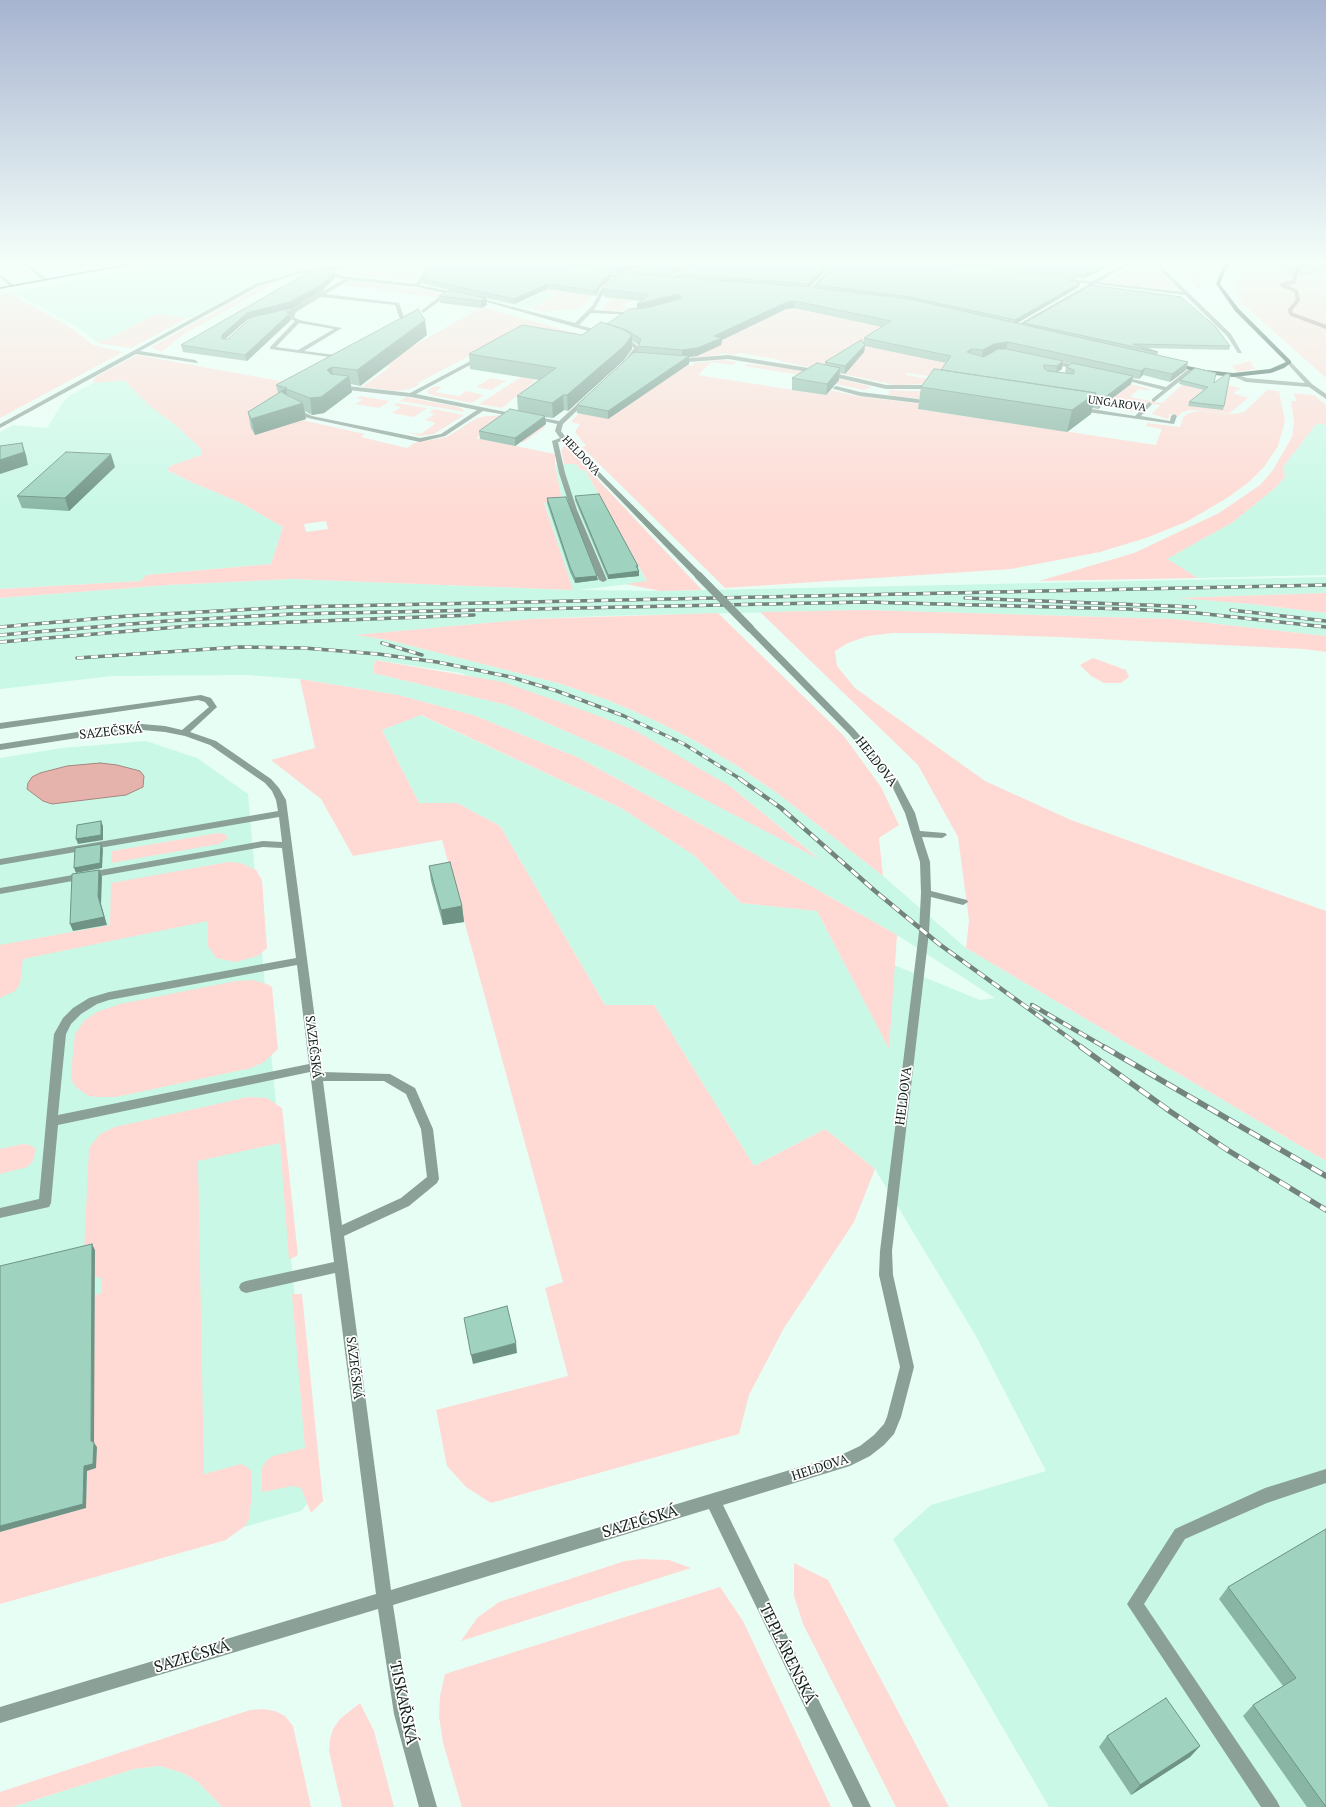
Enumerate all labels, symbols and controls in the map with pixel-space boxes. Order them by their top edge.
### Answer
street label: UNGAROVA [1087,393,1147,415]
street label: HELDOVA [559,433,603,479]
street label: SAZEČSKÁ [79,721,143,743]
street label: HELDOVA [852,734,900,790]
street label: SAZEČSKÁ [301,1015,325,1079]
street label: HELDOVA [893,1066,915,1126]
street label: SAZEČSKÁ [342,1336,366,1400]
street label: HELDOVA [790,1451,850,1485]
street label: SAZEČSKÁ [600,1501,680,1543]
street label: TEPLÁRENSKÁ [754,1601,820,1707]
street label: SAZEČSKÁ [152,1636,232,1678]
street label: TISKAŘSKÁ [385,1660,421,1746]

